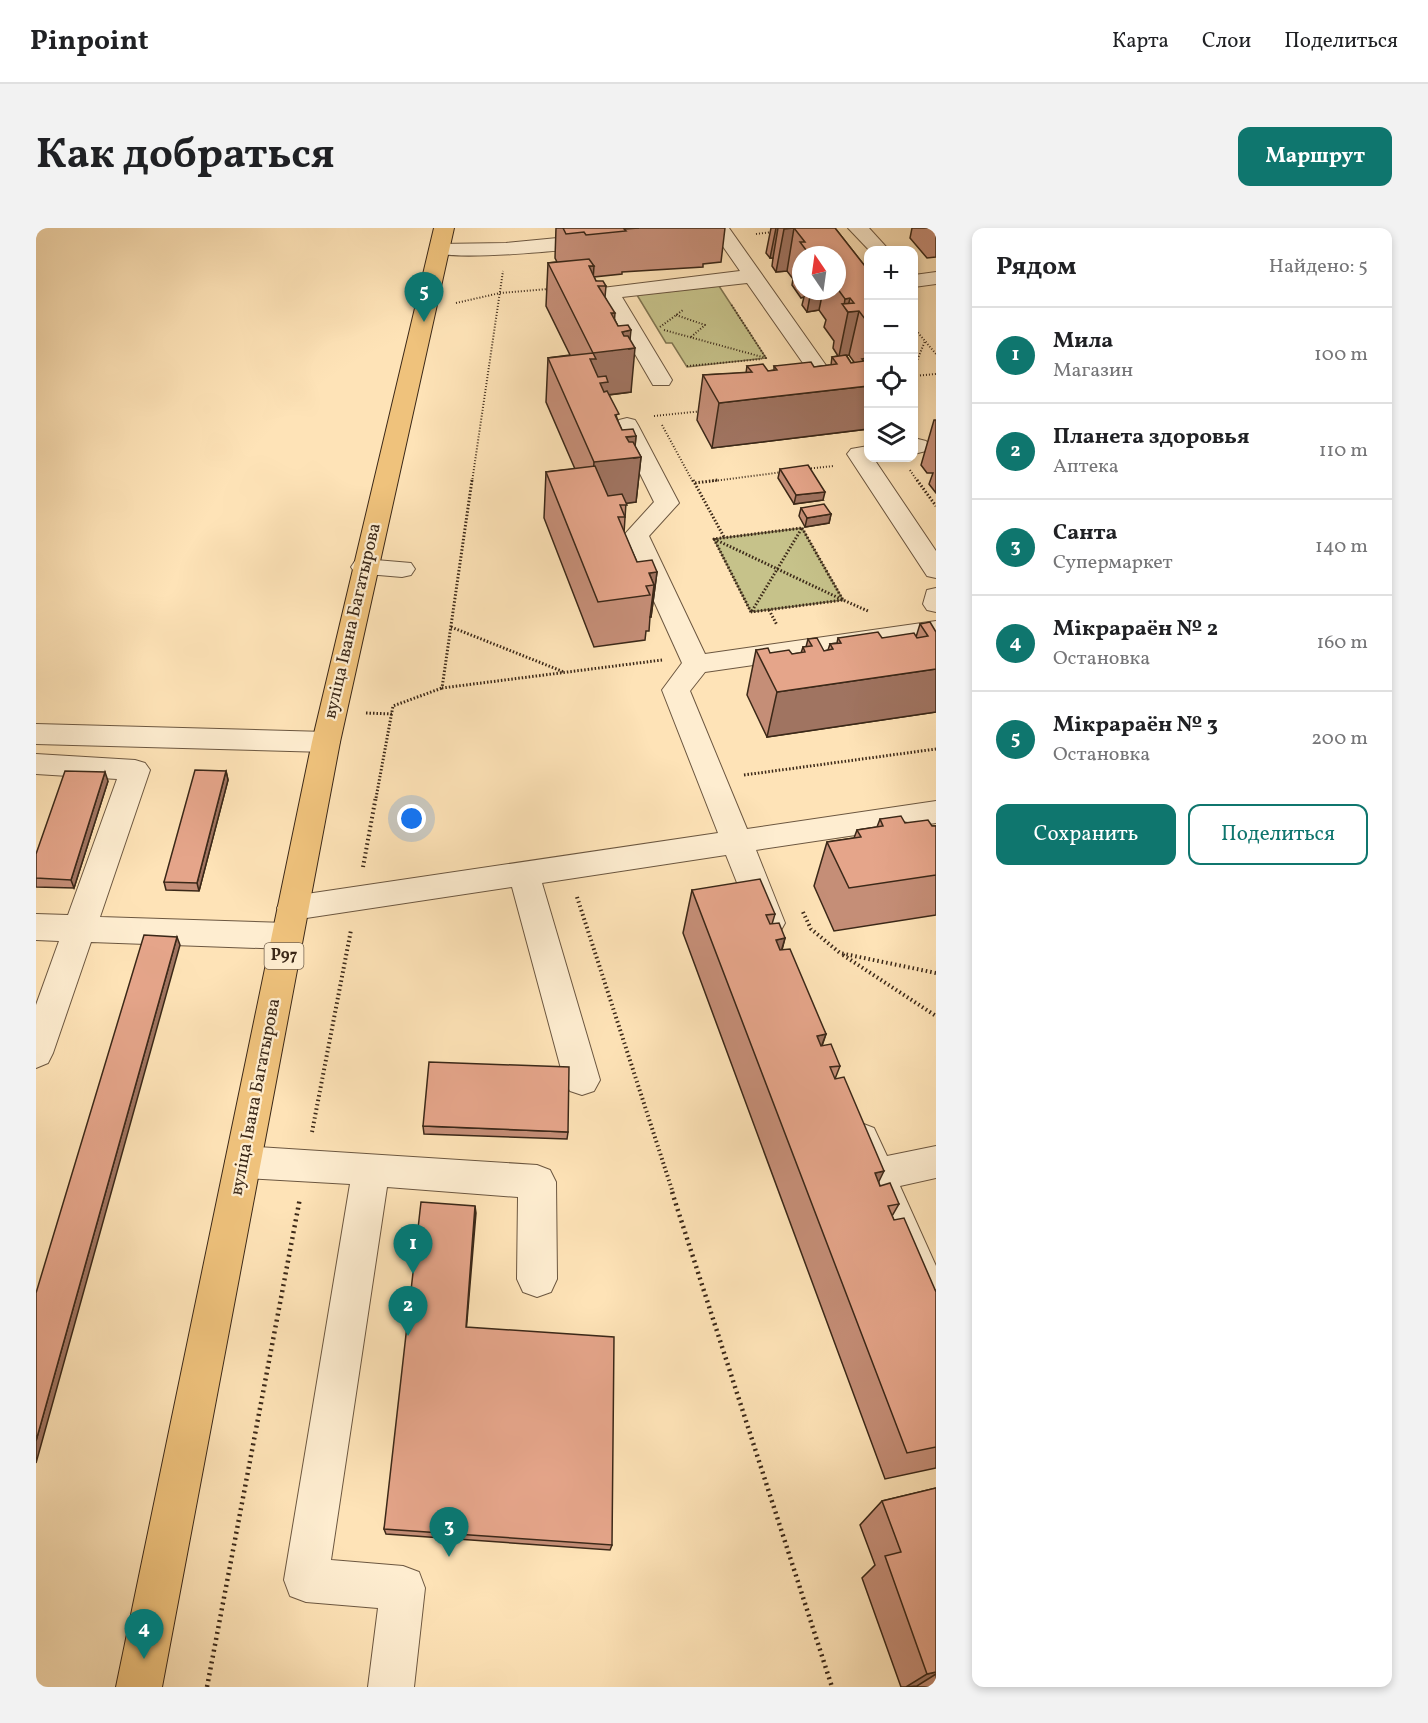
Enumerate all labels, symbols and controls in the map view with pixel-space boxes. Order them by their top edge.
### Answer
text: Pinpoint [30,22,148,61]
text: Карта [1112,27,1169,56]
text: Слои [1202,27,1251,56]
text: Поделиться [1284,27,1398,56]
text: Как добраться [36,127,335,186]
button: Маршрут [1238,127,1392,186]
north arrow [792,246,846,300]
map controls [864,246,918,462]
button: + [864,246,918,300]
text: Рядом [996,249,1076,285]
text: Найдено: 5 [1269,253,1368,281]
pin: 5 [404,272,444,322]
button: − [864,300,918,354]
text: Мила [1053,326,1113,357]
text: 1 [1011,341,1020,369]
text: 100 m [1314,341,1368,369]
button: locate [864,354,918,408]
text: Магазин [1053,357,1133,385]
button: layers [864,408,918,462]
text: Планета здоровья [1053,422,1250,453]
text: 2 [1010,437,1021,465]
text: 110 m [1319,437,1368,465]
text: Аптека [1053,453,1119,481]
text: Санта [1053,518,1118,549]
street label: вуліца Івана Багатырова [318,521,388,721]
text: 3 [1010,533,1021,561]
text: 140 m [1315,533,1368,561]
text: Супермаркет [1053,549,1173,577]
text: Мікрараён № 2 [1053,614,1218,645]
text: 4 [1009,629,1022,657]
text: 160 m [1316,629,1368,657]
text: Остановка [1053,645,1150,673]
text: Мікрараён № 3 [1053,710,1218,741]
text: 5 [1011,725,1020,753]
text: 200 m [1311,725,1368,753]
text: Остановка [1053,741,1150,769]
your location [397,804,426,833]
button: Сохранить [996,804,1176,865]
button: Поделиться [1188,804,1368,865]
road number: Р97 [264,943,304,969]
street label: вуліца Івана Багатырова [225,996,287,1198]
pin: 1 [394,1224,433,1274]
pin: 2 [388,1286,428,1336]
pin: 3 [430,1508,468,1557]
pin: 4 [124,1610,164,1659]

